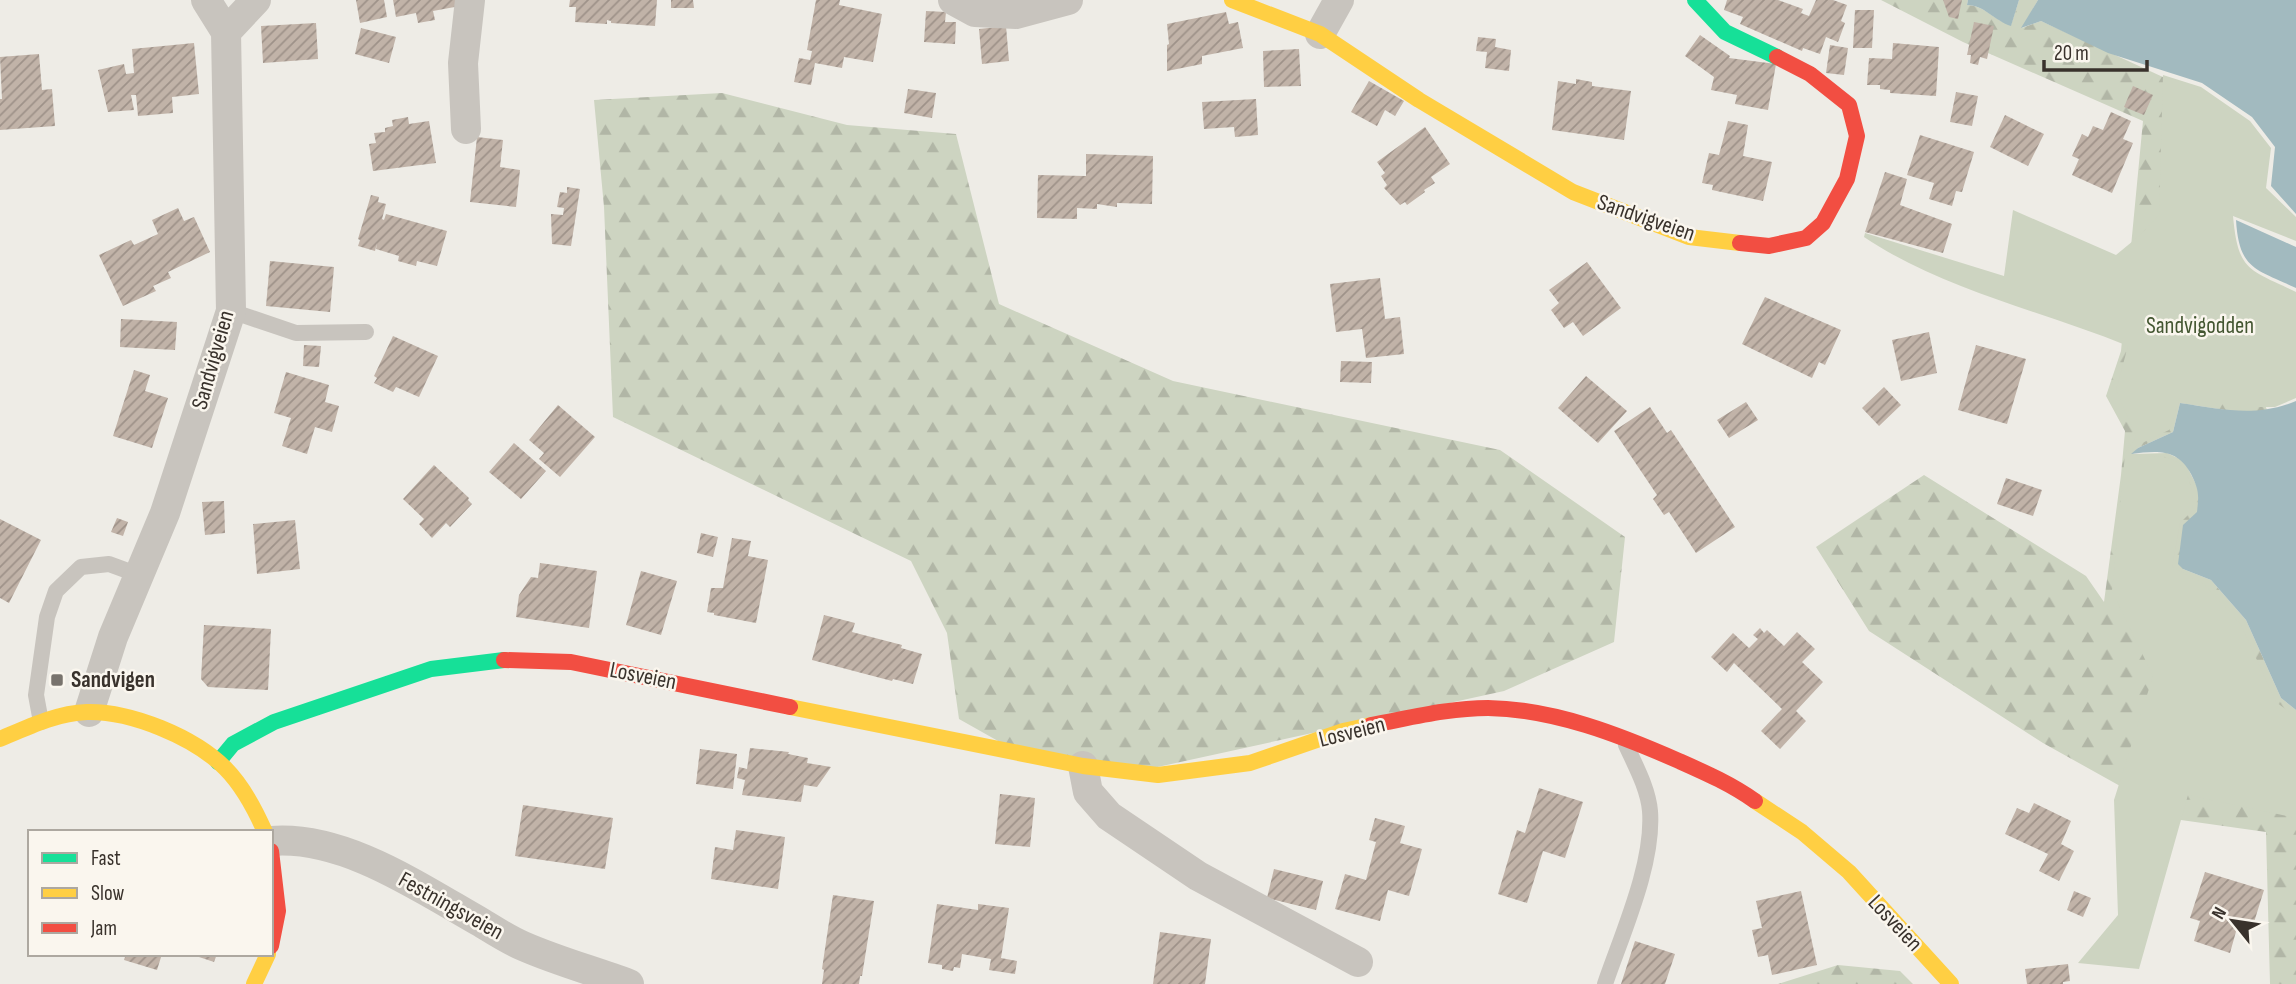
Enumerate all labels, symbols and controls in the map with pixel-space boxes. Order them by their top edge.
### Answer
scale bar [2044,28,2147,72]
text: 20 m [2054,41,2089,66]
street label: Sandvigveien [1593,188,1699,248]
street label: Sandvigveien [186,307,240,413]
park label: Sandvigodden [2146,312,2254,340]
street label: Losveien [607,656,679,696]
place label: Sandvigen [71,666,155,694]
marker: Sandvigen [49,672,65,688]
street label: Losveien [1316,710,1388,754]
legend [28,830,273,956]
text: Fast [91,846,121,871]
street label: Festningsveien [394,866,508,946]
text: Slow [91,881,125,906]
north arrow [2198,886,2268,956]
street label: Losveien [1862,889,1928,957]
text: N [2207,903,2232,923]
text: Jam [90,916,117,941]

